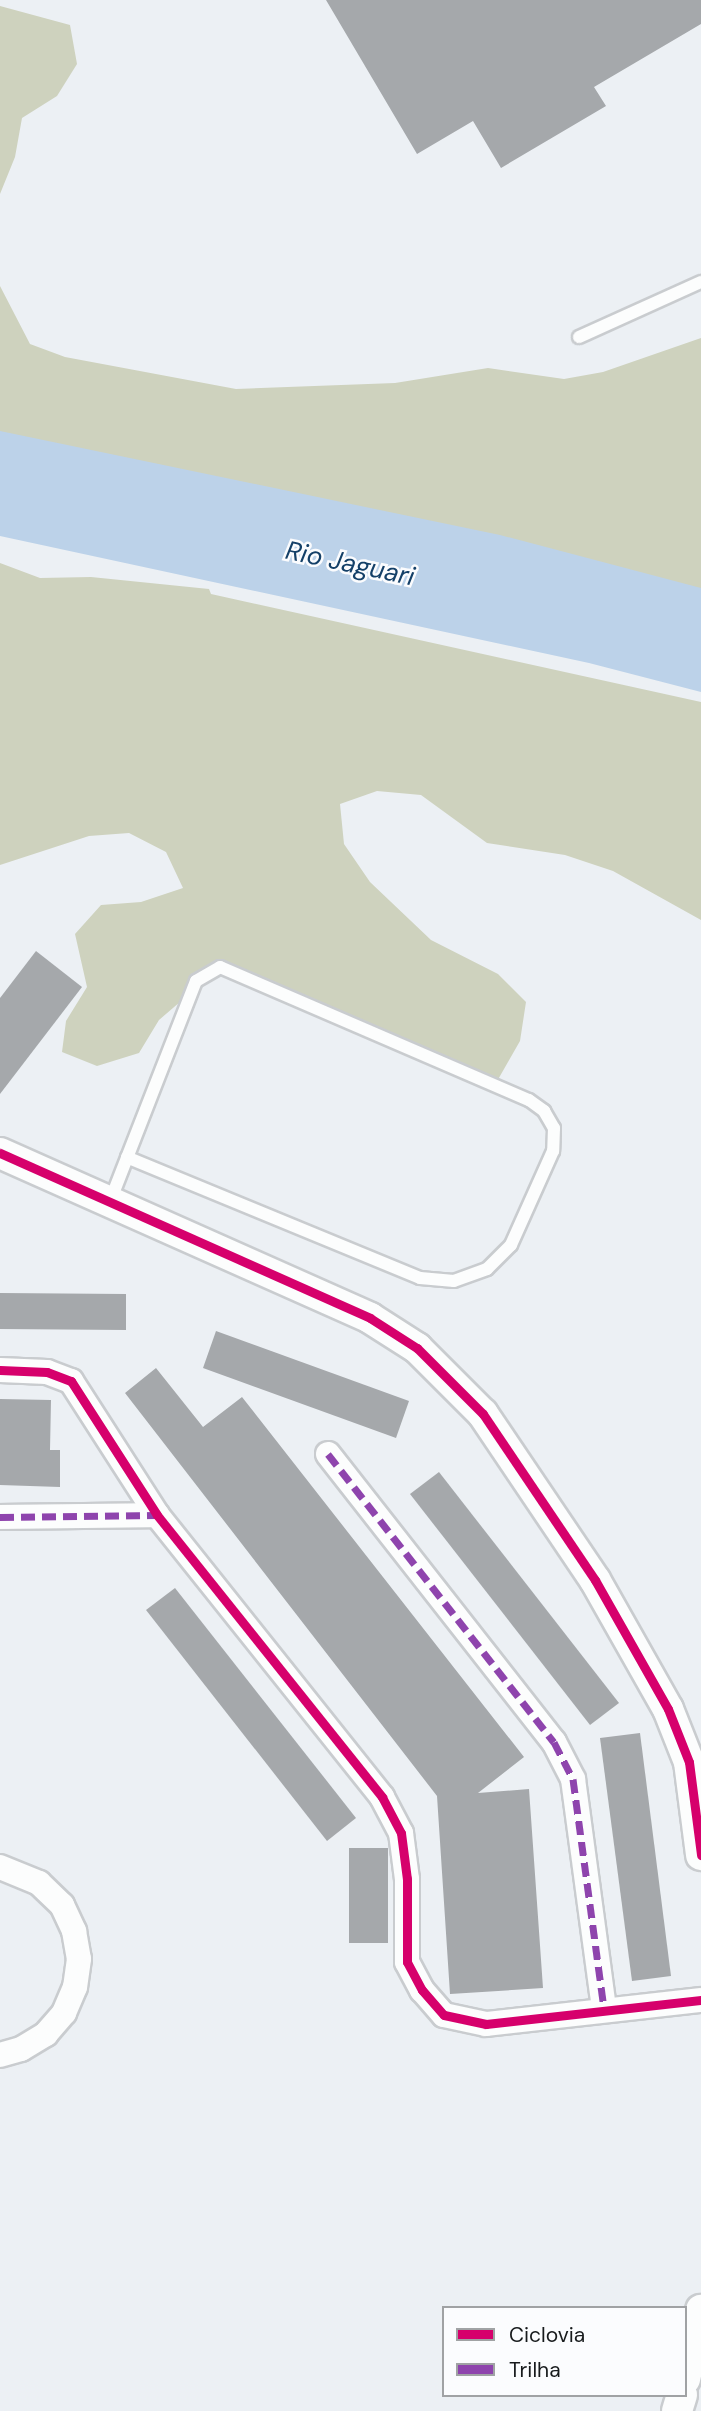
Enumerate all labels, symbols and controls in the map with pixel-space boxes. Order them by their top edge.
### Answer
water label: Rio Jaguari [283,535,417,593]
legend [442,2306,687,2397]
text: Ciclovia [509,2321,585,2349]
text: Trilha [509,2356,561,2384]

